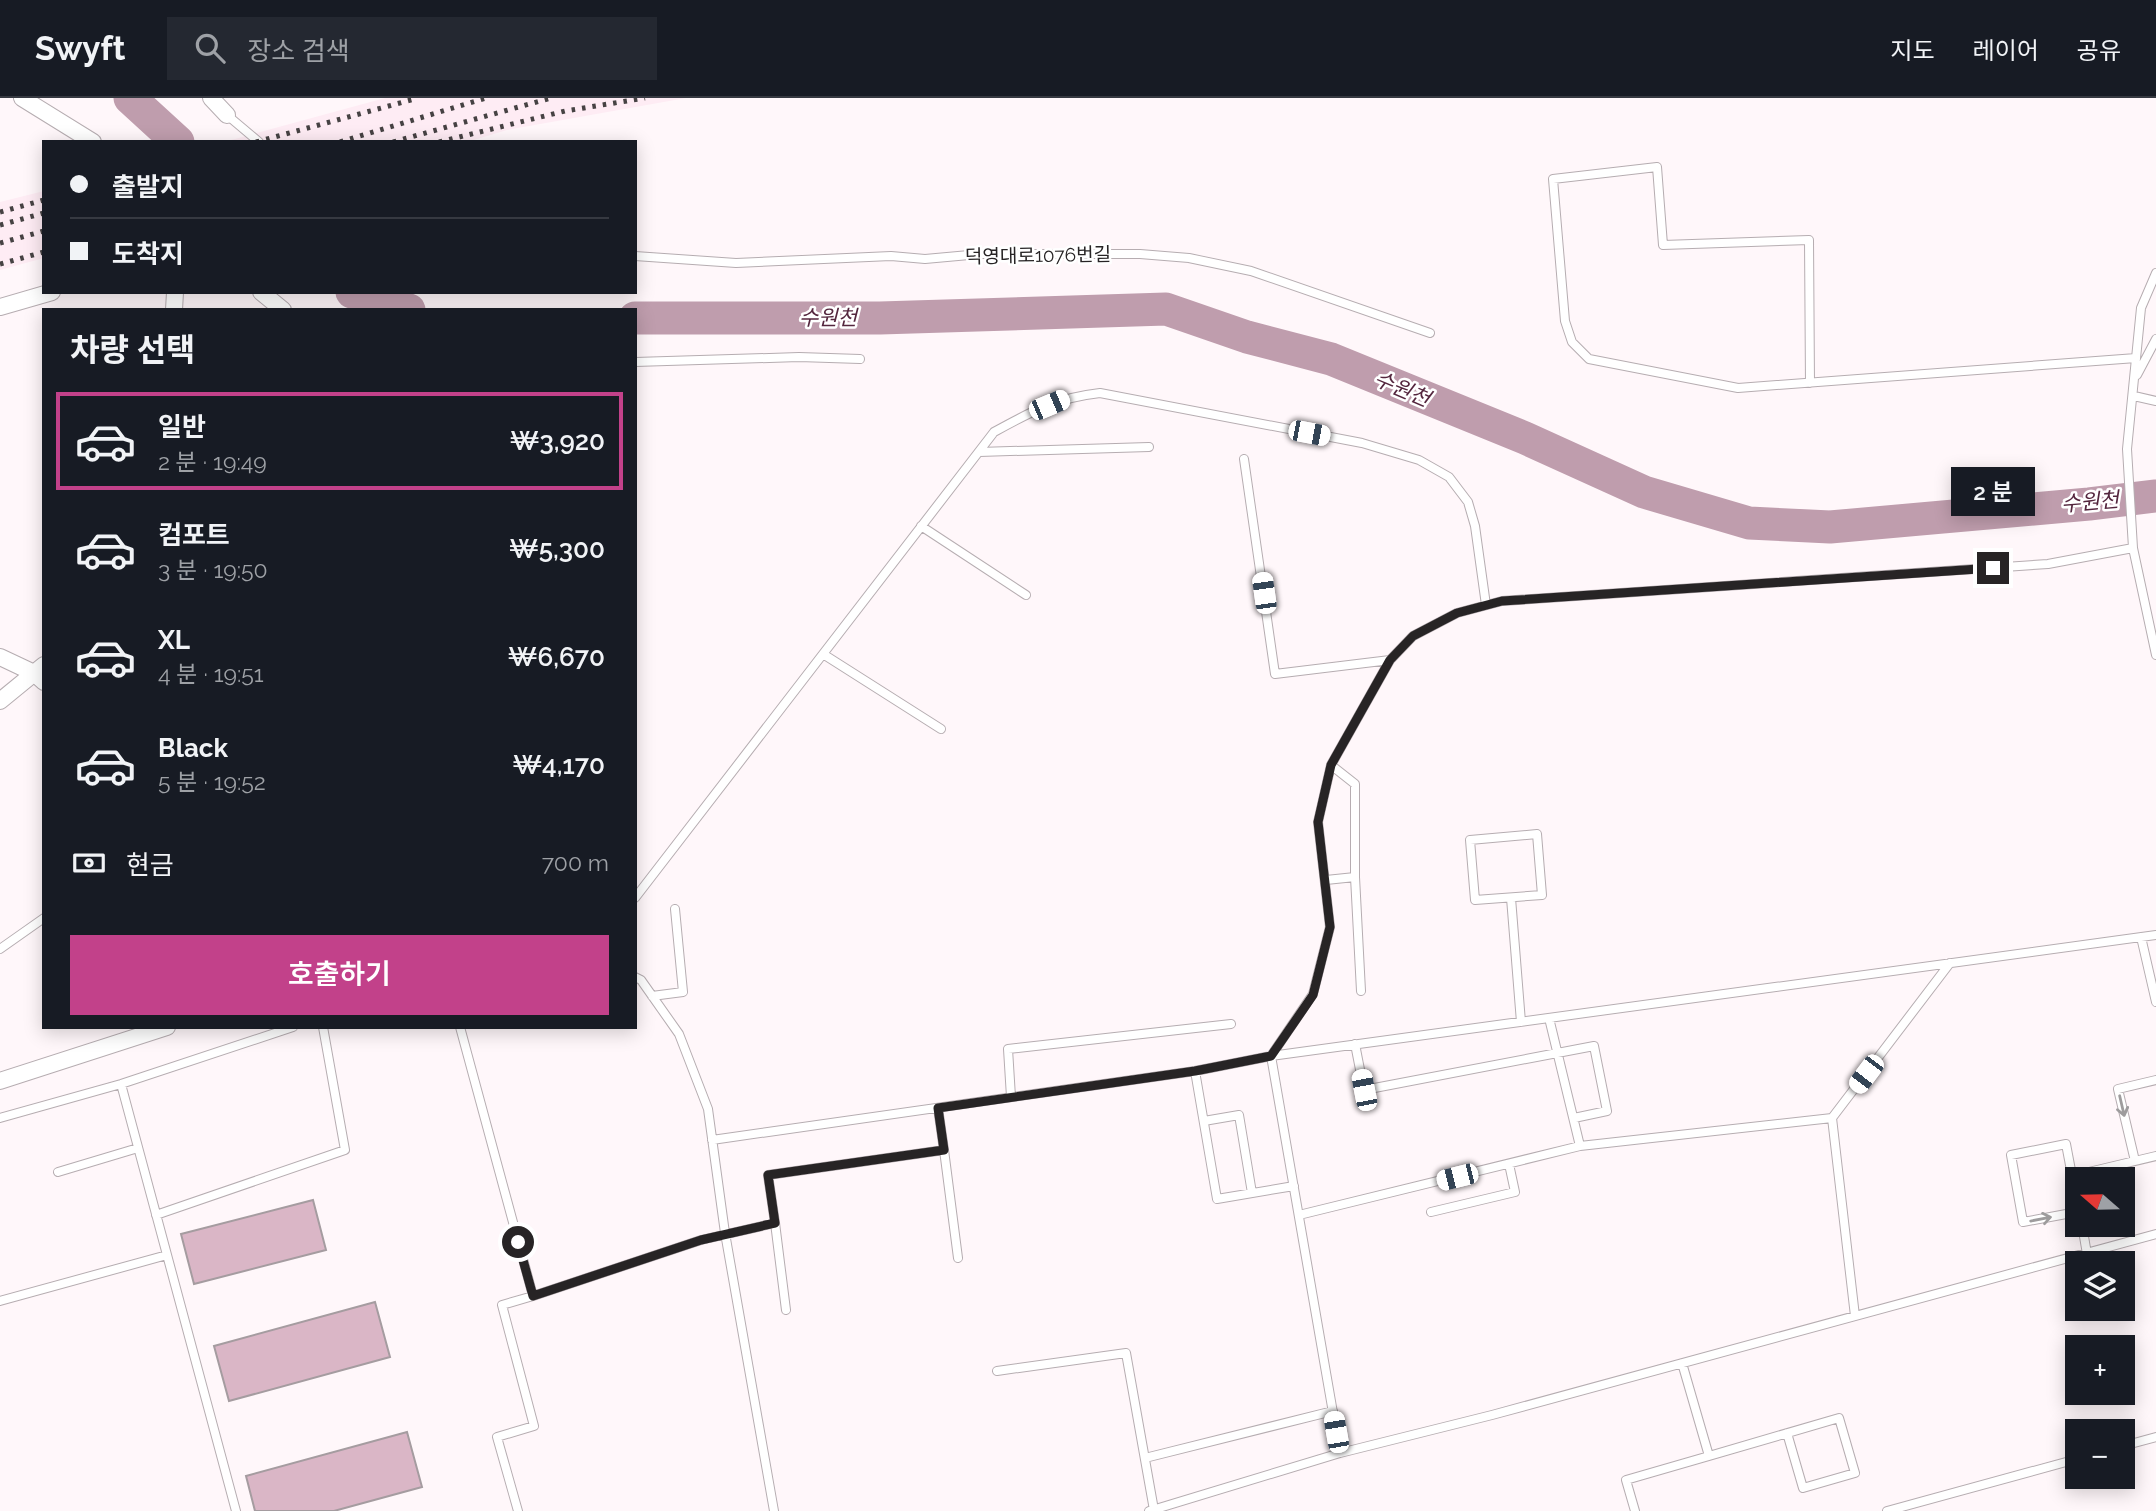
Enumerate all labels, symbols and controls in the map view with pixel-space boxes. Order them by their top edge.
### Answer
search box [167,17,657,80]
text: Swyft [35,29,125,68]
icon: search [191,29,229,67]
text: 장소 검색 [247,36,350,66]
text: 지도 [1890,36,1935,65]
text: 레이어 [1973,36,2039,65]
text: 공유 [2077,36,2121,65]
text: 출발지 [112,172,184,202]
text: 도착지 [112,239,184,269]
street label: 덕영대로1076번길 [965,243,1111,267]
water label: 수원천 [799,305,860,330]
text: 차량 선택 [70,331,195,368]
water label: 수원천 [1371,366,1436,412]
car [1026,387,1073,423]
icon: car [74,410,137,473]
text: 일반 [158,412,206,442]
car [1287,419,1332,447]
text: ₩3,920 [510,426,605,456]
text: 2 분 · 19:49 [158,448,267,475]
callout: 2 분 [1951,466,2035,516]
text: 2 분 [1973,478,2013,505]
water label: 수원천 [2060,486,2123,516]
icon: car [74,518,137,581]
text: 컴포트 [158,520,230,550]
text: ₩5,300 [509,534,605,564]
route end [1977,552,2009,584]
text: 3 분 · 19:50 [158,556,268,583]
car [1251,571,1278,615]
text: XL [158,625,190,655]
icon: car [74,626,137,689]
text: ₩6,670 [508,642,605,672]
text: 4 분 · 19:51 [158,660,264,687]
text: Black [158,733,228,763]
icon: car [74,734,137,797]
text: ₩4,170 [512,750,605,780]
text: 5 분 · 19:52 [158,768,266,795]
icon: cash [70,844,108,882]
text: 700 m [542,849,609,876]
text: 현금 [126,850,174,880]
button: 호출하기 [70,935,609,1015]
car [1845,1051,1888,1097]
car [1350,1067,1379,1113]
one-way arrow [2116,1094,2129,1117]
car [1435,1162,1480,1192]
north arrow [2065,1167,2135,1237]
map controls [2065,1167,2135,1489]
one-way arrow [2029,1211,2052,1225]
route start [502,1226,534,1258]
button: layers [2065,1251,2135,1321]
button: + [2065,1335,2135,1405]
car [1323,1409,1350,1455]
button: − [2065,1419,2135,1489]

